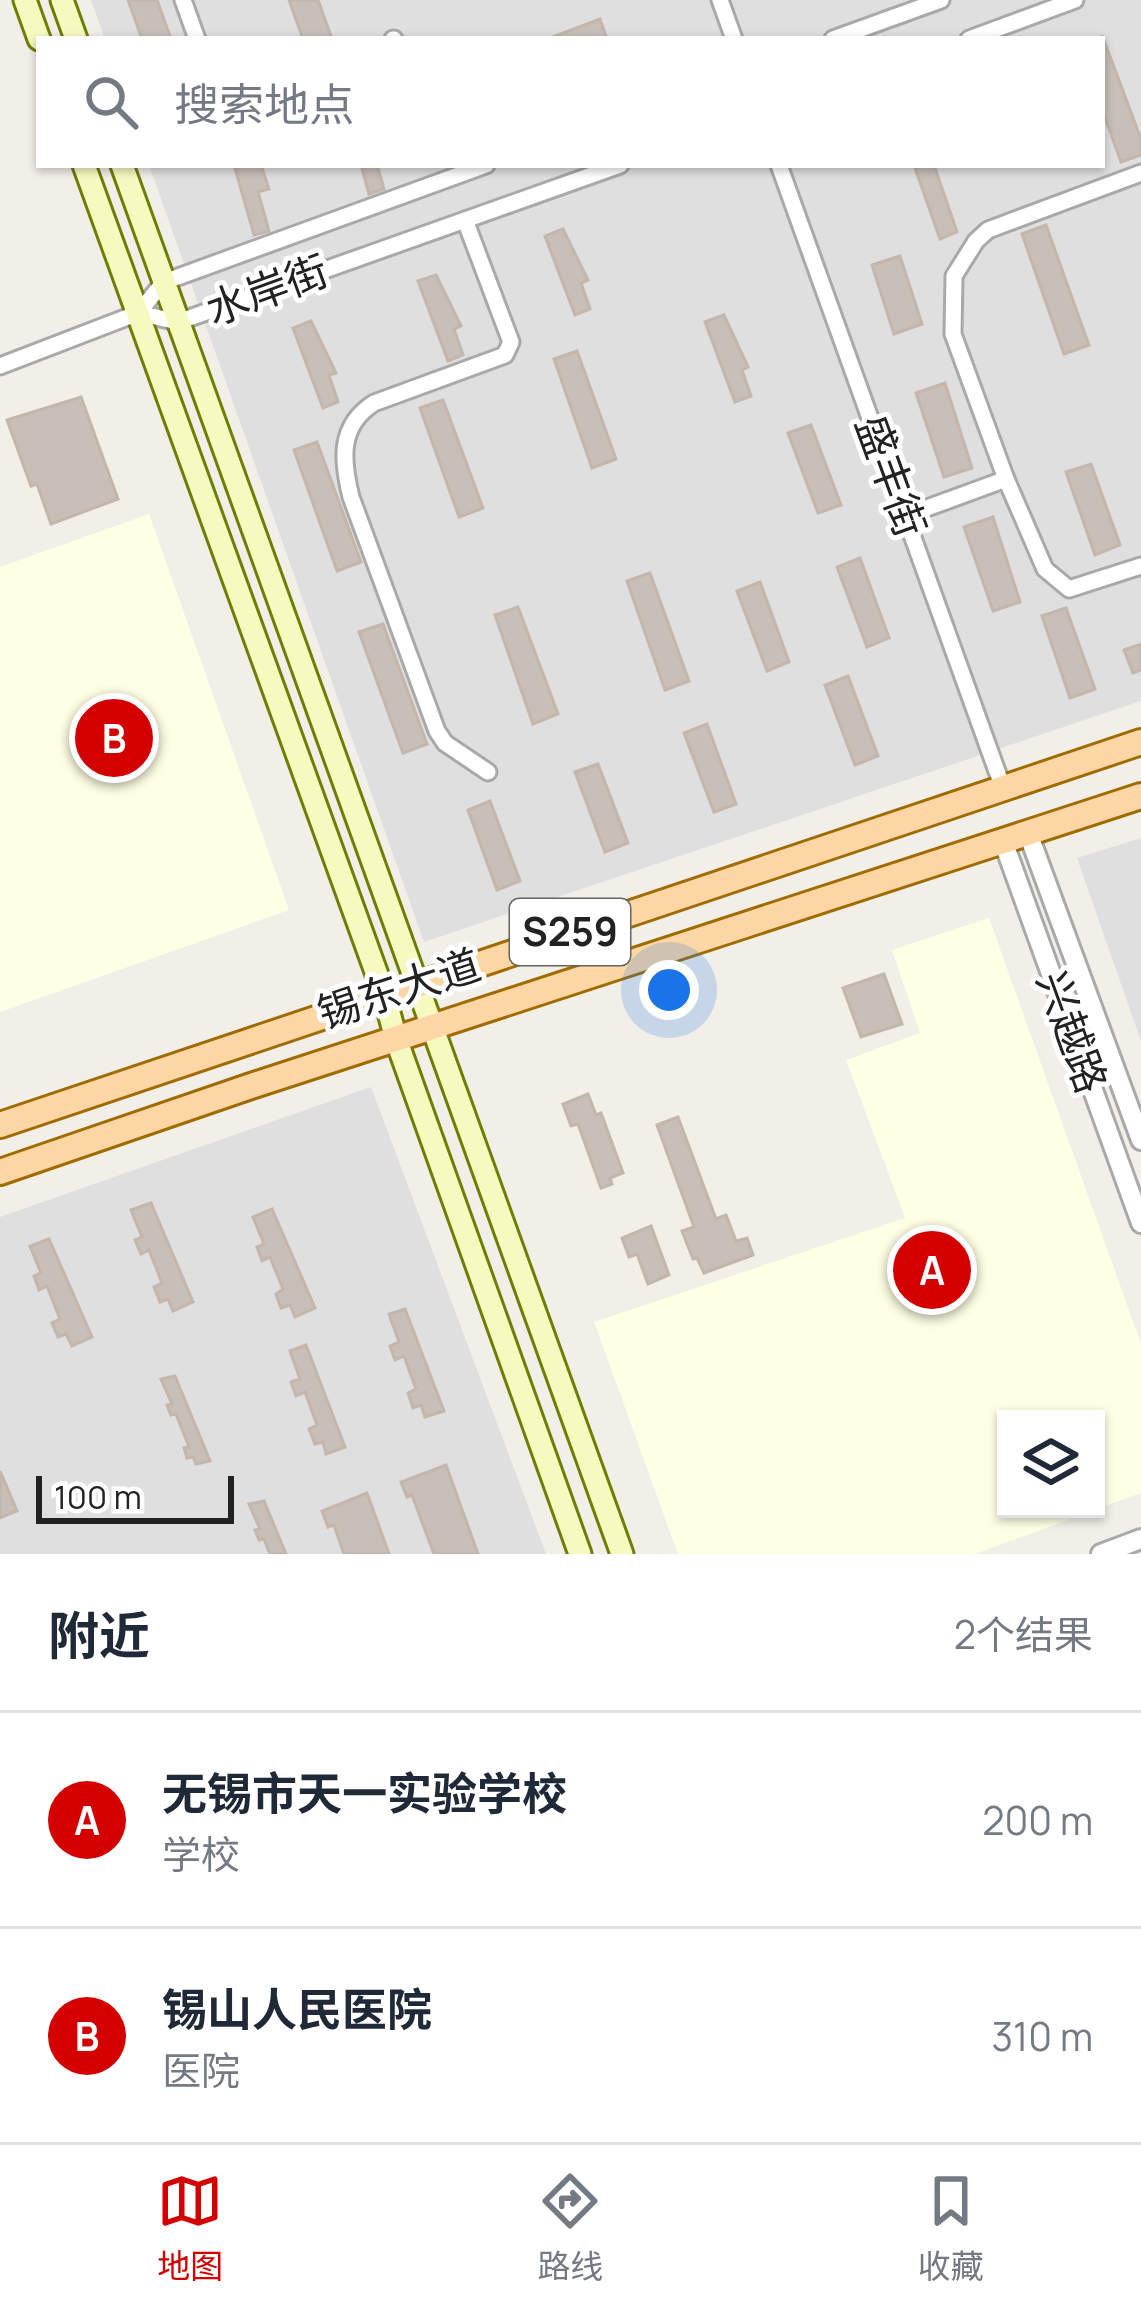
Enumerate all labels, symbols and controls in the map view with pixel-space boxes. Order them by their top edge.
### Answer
search box [36,36,1105,168]
icon: search [78,69,144,135]
text: 搜索地点 [174,73,354,135]
street label: 水岸街 [198,240,336,338]
street label: 盛丰街 [843,407,941,545]
pin: B [75,693,153,783]
road number: S259 [510,899,630,965]
street label: 锡东大道 [310,935,488,1042]
your location [639,960,699,1020]
street label: 兴越路 [1024,963,1122,1101]
pin: A [893,1225,971,1315]
map controls [997,1410,1105,1518]
button: layers [997,1410,1105,1518]
scale bar [36,1470,234,1523]
text: 100 m [54,1474,142,1519]
text: 附近 [48,1600,150,1669]
text: 2个结果 [954,1607,1093,1661]
text: 无锡市天一实验学校 [162,1762,567,1824]
text: A [74,1793,100,1847]
text: 200 m [982,1793,1093,1847]
text: 学校 [162,1827,240,1881]
text: 锡山人民医院 [162,1978,432,2040]
text: B [75,2009,99,2063]
text: 310 m [992,2009,1093,2063]
text: 医院 [162,2043,240,2097]
tab: 地图 [157,2168,223,2288]
tab: 路线 [537,2168,603,2288]
tab: 收藏 [918,2168,984,2288]

